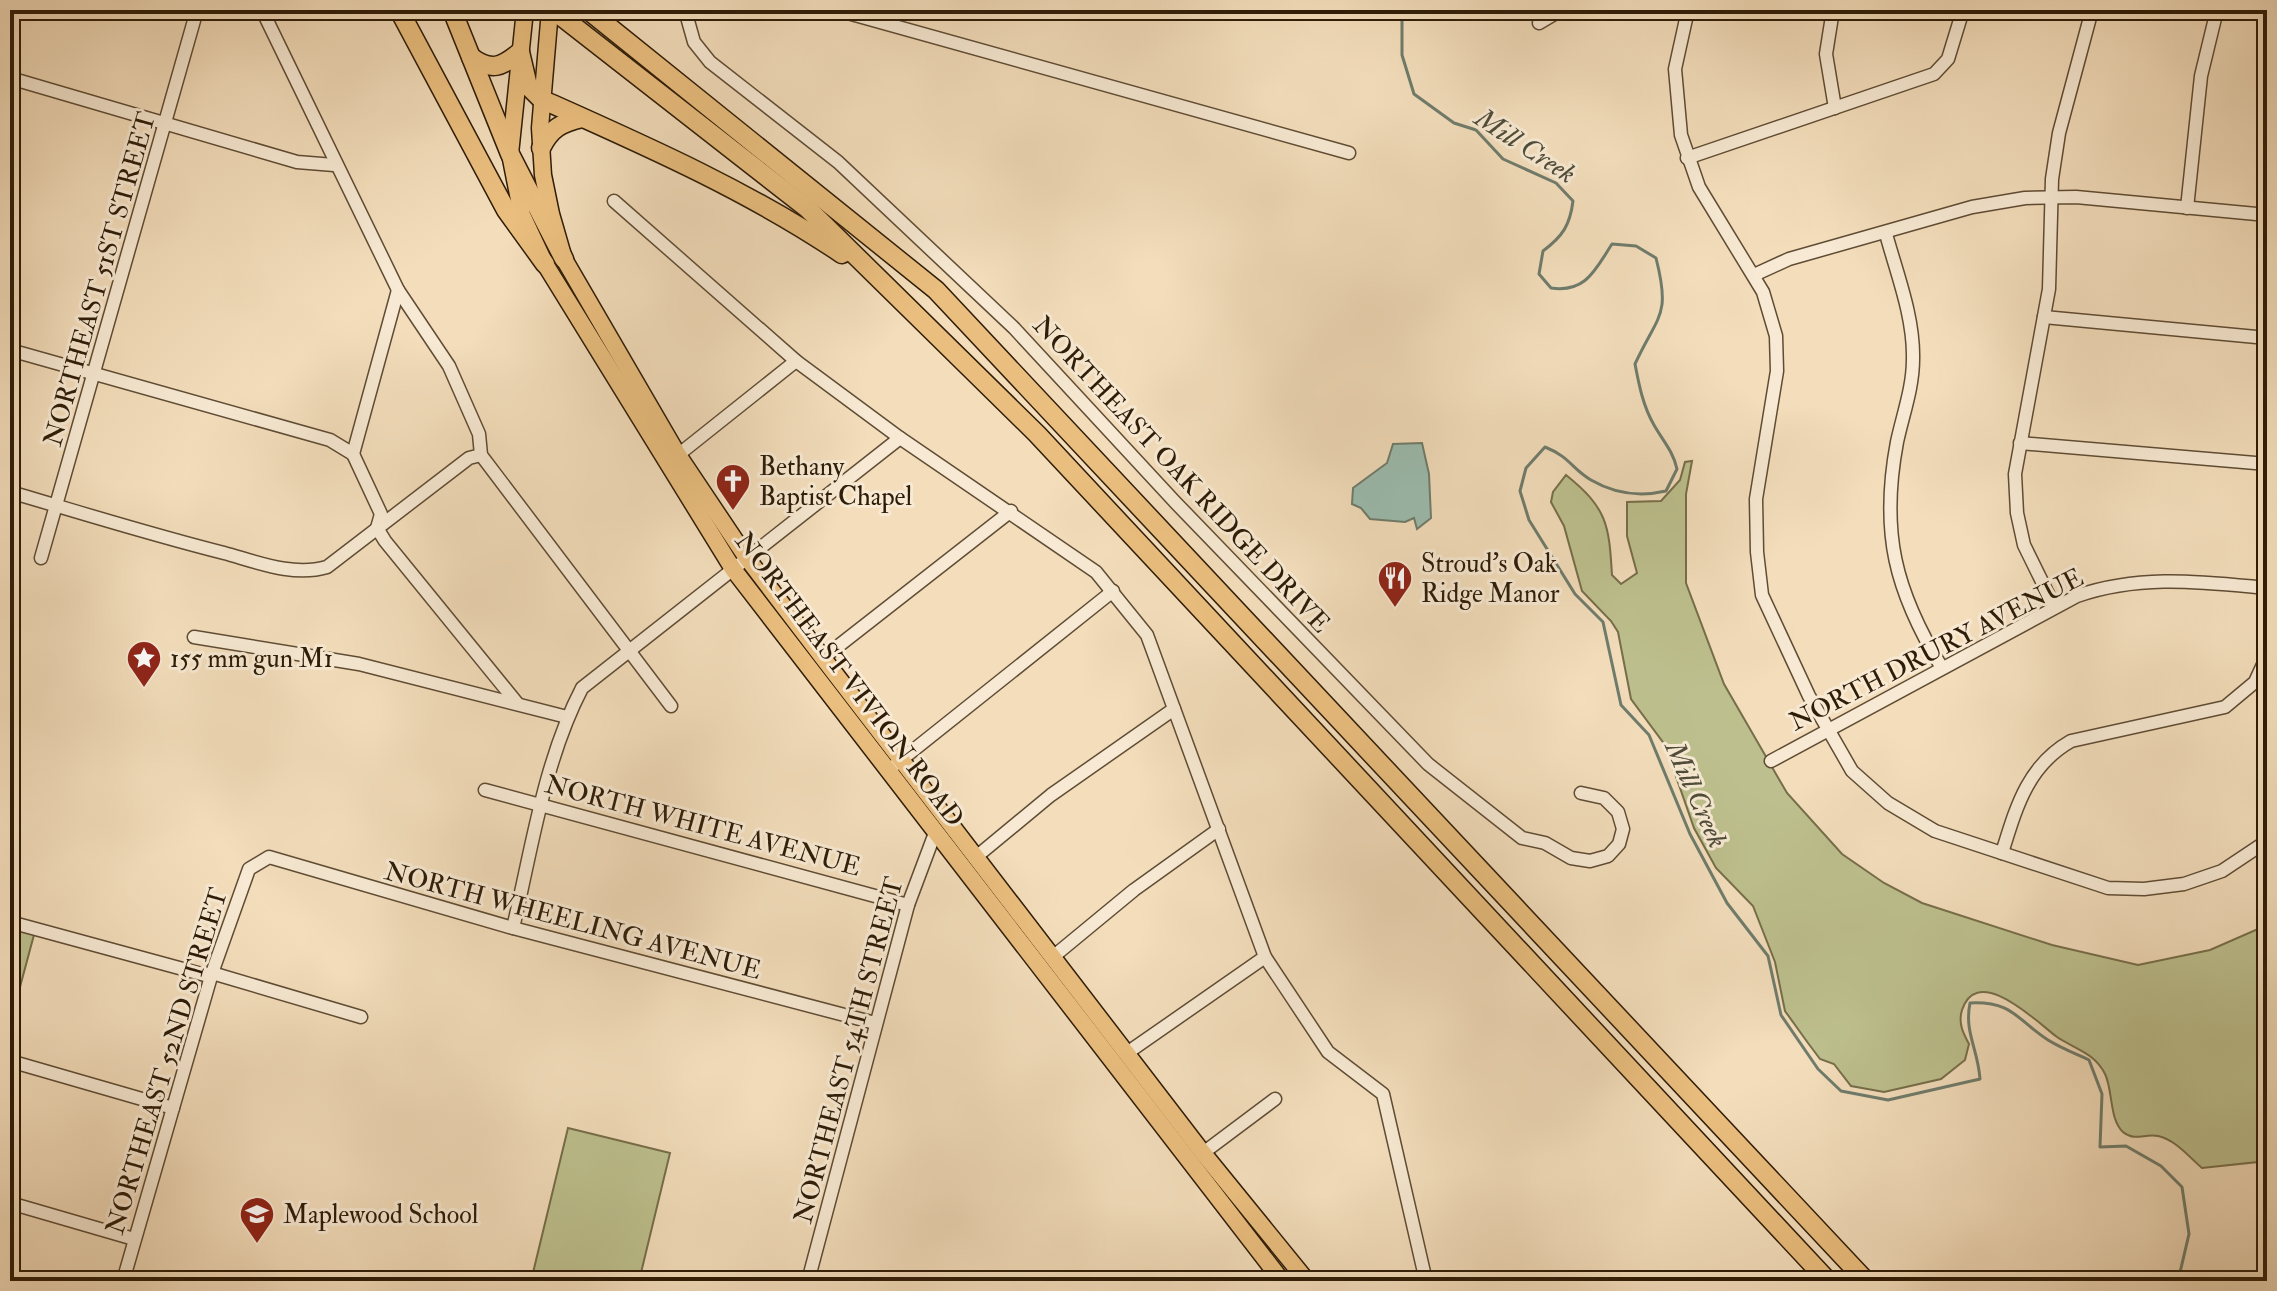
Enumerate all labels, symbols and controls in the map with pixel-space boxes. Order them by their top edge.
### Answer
water label: Mill Creek [1466,100,1582,192]
street label: NORTHEAST 51ST STREET [37,109,163,450]
street label: NORTHEAST OAK RIDGE DRIVE [1026,310,1337,640]
place label: Bethany Baptist Chapel [759,451,912,514]
church icon: Bethany Baptist Chapel [714,462,752,512]
street label: NORTHEAST VIVION ROAD [728,526,970,833]
place label: Stroud's Oak Ridge Manor [1421,548,1560,610]
restaurant icon: Stroud's Oak Ridge Manor [1376,559,1414,609]
street label: NORTH DRURY AVENUE [1784,562,2089,738]
place icon: 155 mm gun M1 [125,639,163,689]
place label: 155 mm gun M1 [170,643,333,675]
water label: Mill Creek [1656,734,1735,853]
street label: NORTH WHITE AVENUE [541,768,864,884]
street label: NORTH WHEELING AVENUE [381,855,765,987]
street label: NORTHEAST 54TH STREET [787,874,911,1227]
street label: NORTHEAST 52ND STREET [99,884,235,1238]
school or university icon: Maplewood School [238,1195,276,1245]
place label: Maplewood School [283,1199,479,1232]

